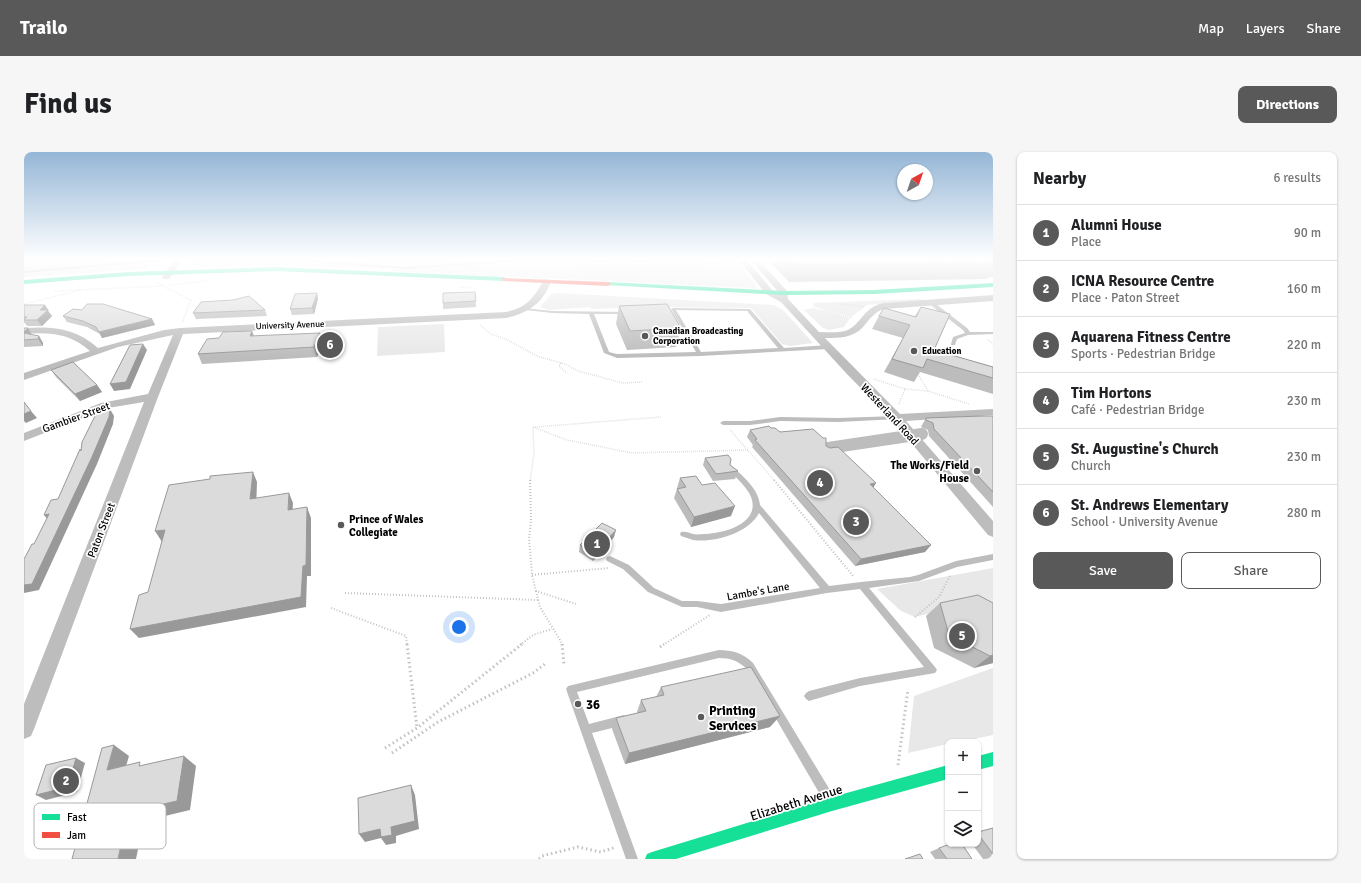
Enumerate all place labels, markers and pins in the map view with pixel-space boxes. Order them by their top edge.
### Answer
place label: Canadian Broadcasting Corporation [653,326,744,347]
pin: 6 [317,330,343,360]
marker: Canadian Broadcasting Corporation [640,331,650,341]
marker: Education [909,346,919,356]
place label: Education [922,346,961,357]
place label: The Works/Field House [890,459,970,485]
marker: The Works/Field House [972,466,982,476]
pin: 4 [807,468,833,498]
pin: 3 [843,507,869,537]
place label: Prince of Wales Collegiate [349,513,423,539]
marker: Prince of Wales Collegiate [336,520,346,530]
pin: 1 [584,529,610,559]
pin: 5 [949,621,975,651]
place label: 36 [586,697,600,713]
marker: 36 [573,699,583,709]
place label: Printing Services [709,703,757,734]
marker: Printing Services [696,712,706,722]
pin: 2 [53,766,79,796]

